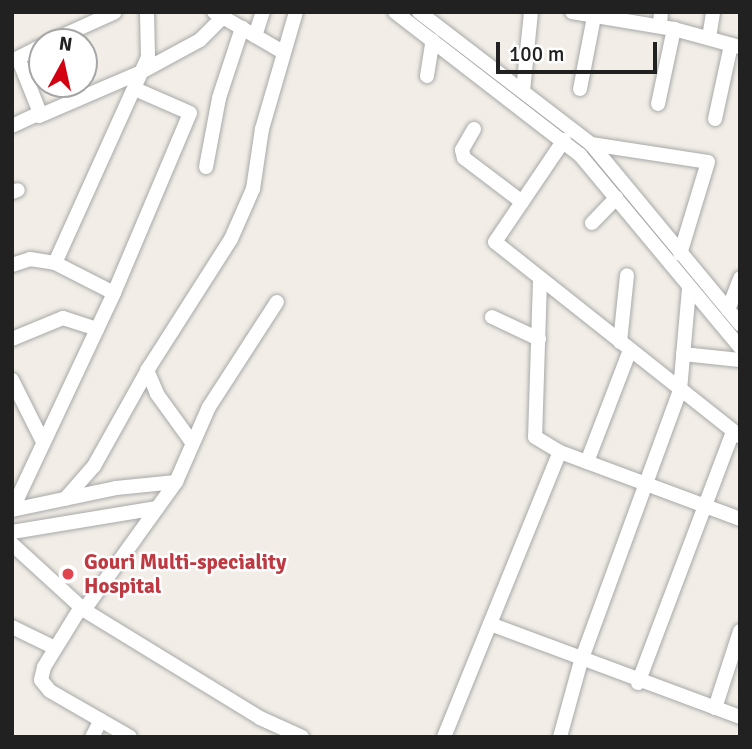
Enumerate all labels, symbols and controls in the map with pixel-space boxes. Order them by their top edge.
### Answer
north arrow [28,28,98,98]
scale bar [500,28,661,72]
text: N [57,31,74,57]
text: 100 m [509,41,564,67]
place label: Gouri Multi-speciality Hospital [84,549,286,599]
marker: Gouri Multi-speciality Hospital [58,564,78,584]

